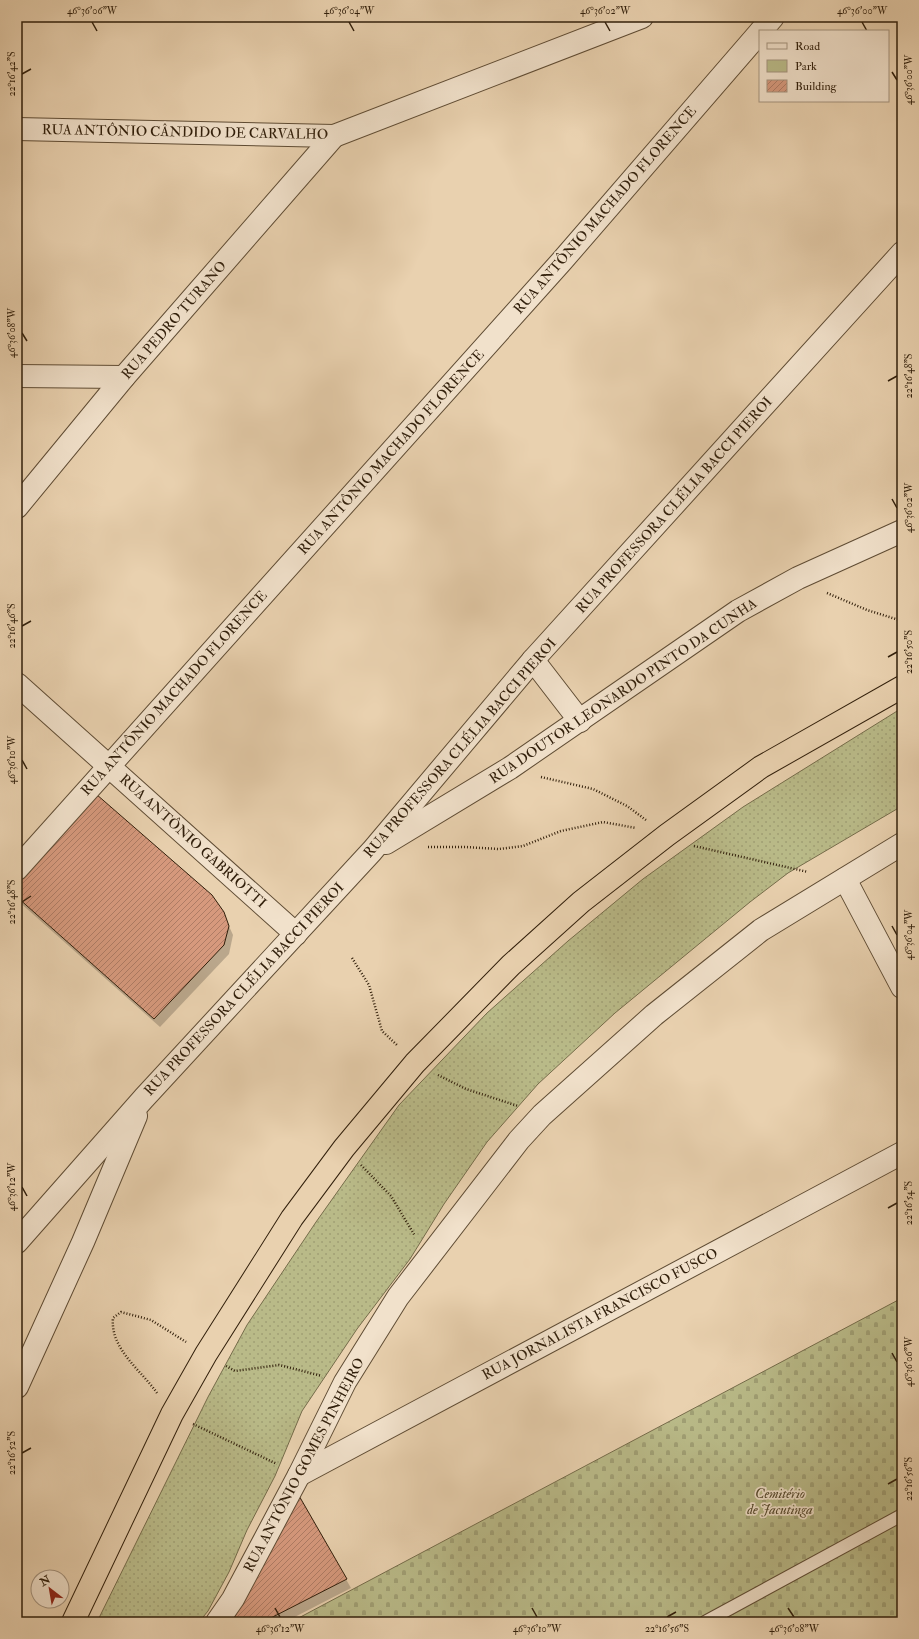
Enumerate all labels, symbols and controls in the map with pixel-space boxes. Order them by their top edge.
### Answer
text: 46°36'06"W [67,5,118,17]
text: 46°36'04"W [324,5,375,17]
text: 46°36'02"W [580,5,631,17]
text: 46°36'00"W [837,5,888,17]
legend [759,30,889,102]
text: Road [795,39,820,54]
text: 22°16'42"S [6,51,18,97]
text: 46°36'00"W [903,54,915,105]
text: Park [795,59,817,74]
text: Building [795,79,838,94]
street label: RUA ANTÔNIO MACHADO FLORENCE [510,103,700,317]
street label: RUA ANTÔNIO CÂNDIDO DE CARVALHO [42,121,328,143]
street label: RUA PEDRO TURANO [118,257,230,383]
text: 46°36'08"W [6,307,18,358]
street label: RUA ANTÔNIO MACHADO FLORENCE [294,346,488,558]
text: 22°16'48"S [903,354,915,398]
street label: RUA PROFESSORA CLÉLIA BACCI PIEROI [572,393,776,617]
text: 46°36'02"W [903,482,915,533]
street label: RUA ANTÔNIO MACHADO FLORENCE [77,587,271,799]
street label: RUA DOUTOR LEONARDO PINTO DA CUNHA [486,595,760,787]
text: 22°16'46"S [6,603,18,649]
text: 22°16'50"S [903,630,915,674]
street label: RUA PROFESSORA CLÉLIA BACCI PIEROI [360,635,560,861]
text: 46°36'10"W [6,735,18,784]
street label: RUA ANTÔNIO GABRIOTTI [116,771,270,912]
street label: RUA PROFESSORA CLÉLIA BACCI PIEROI [141,879,348,1099]
text: 22°16'48"S [6,880,18,924]
text: 46°36'04"W [903,909,915,960]
text: 46°36'12"W [6,1162,18,1211]
text: 22°16'54"S [903,1181,915,1225]
street label: RUA JORNALISTA FRANCISCO FUSCO [479,1244,721,1384]
text: 46°36'06"W [903,1336,915,1387]
street label: RUA ANTÔNIO GOMES PINHEIRO [240,1355,368,1575]
text: 22°16'52"S [6,1431,18,1475]
text: 22°16'56"S [903,1457,915,1501]
park label: Cemitério de Jacutinga [746,1485,813,1518]
north arrow [30,1569,70,1609]
text: N [37,1572,54,1589]
text: 46°36'12"W [256,1623,305,1635]
text: 46°36'10"W [513,1623,562,1635]
text: 22°16'56"S [645,1623,689,1635]
text: 46°36'08"W [769,1623,820,1635]

